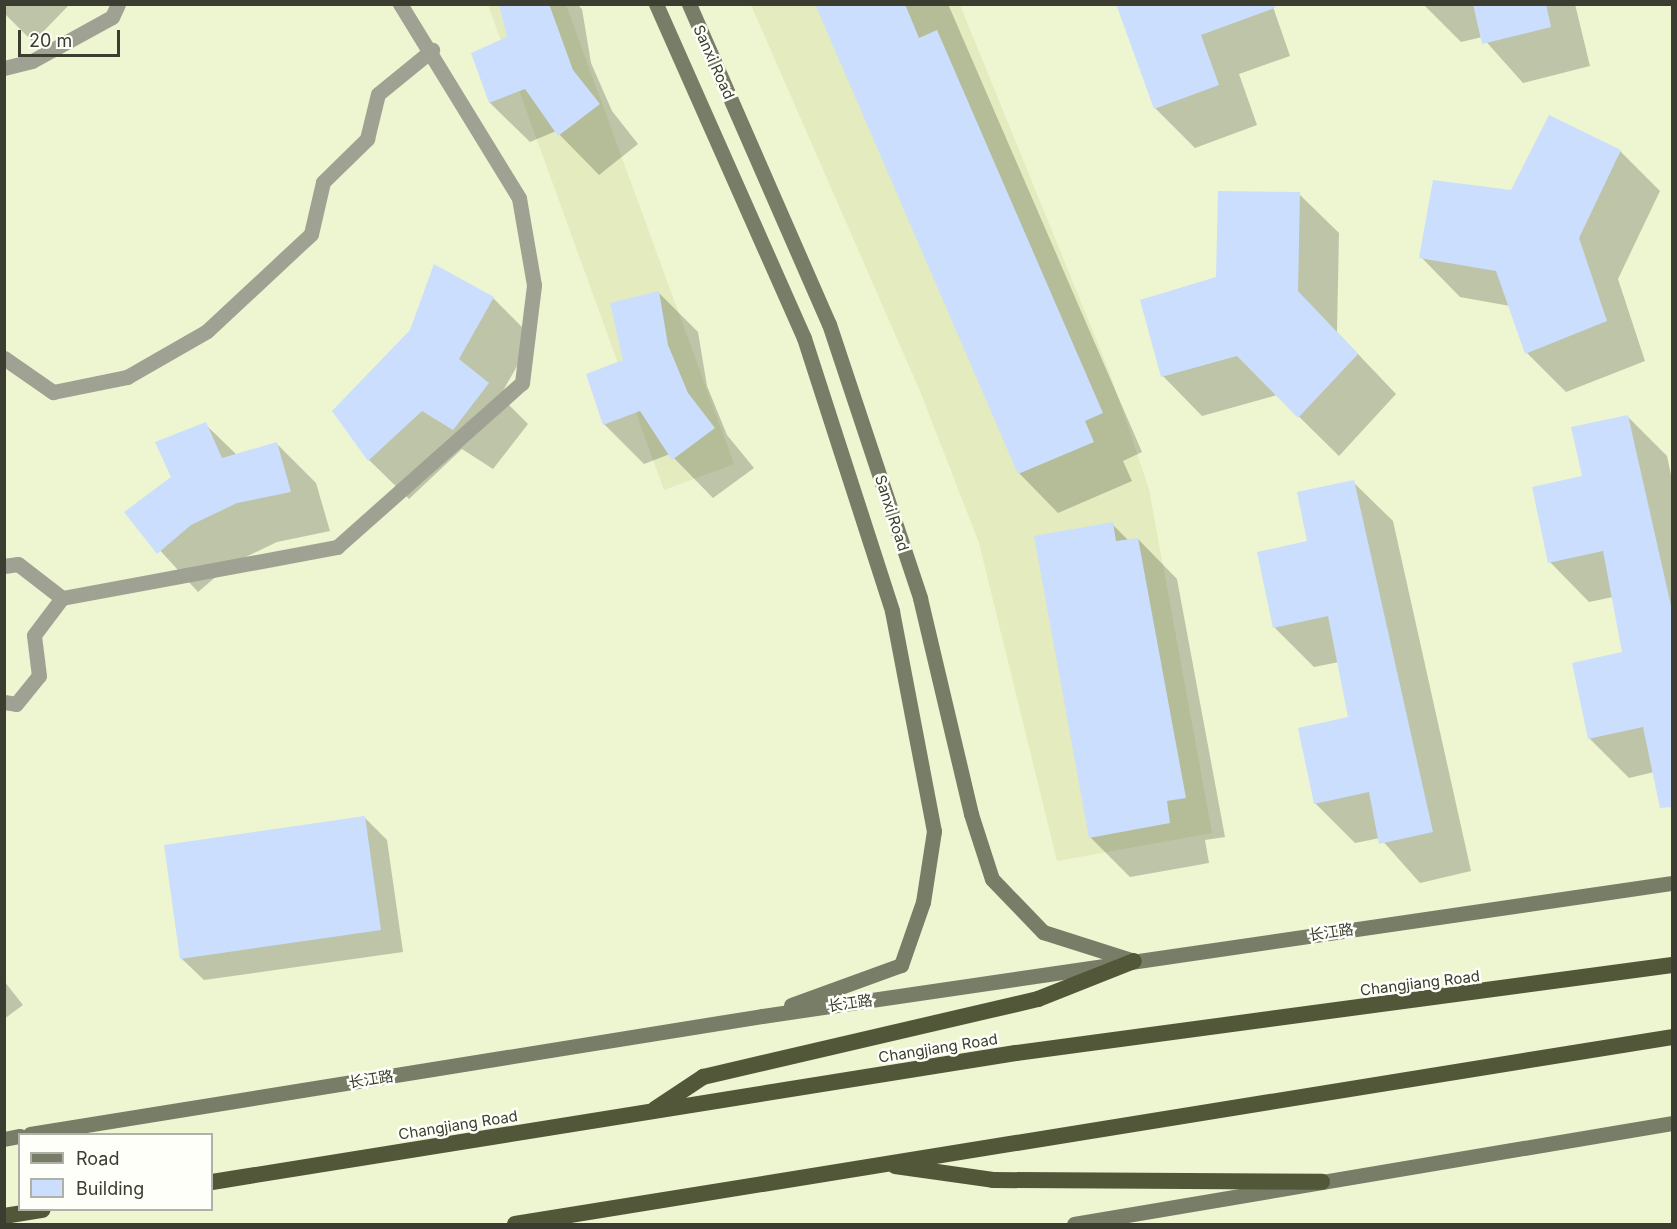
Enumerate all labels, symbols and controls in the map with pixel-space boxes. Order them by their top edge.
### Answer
scale bar [21,18,123,56]
street label: Sanxi Road [690,22,738,102]
text: 20 m [29,30,72,51]
street label: Sanxi Road [871,473,913,553]
street label: 长江路 [1307,920,1355,944]
street label: Changjiang Road [1359,967,1481,999]
street label: 长江路 [826,991,874,1015]
street label: Changjiang Road [877,1030,999,1066]
street label: 长江路 [347,1067,395,1091]
street label: Changjiang Road [397,1107,519,1143]
legend [18,1133,213,1211]
text: Road [76,1148,119,1169]
text: Building [76,1178,144,1199]

